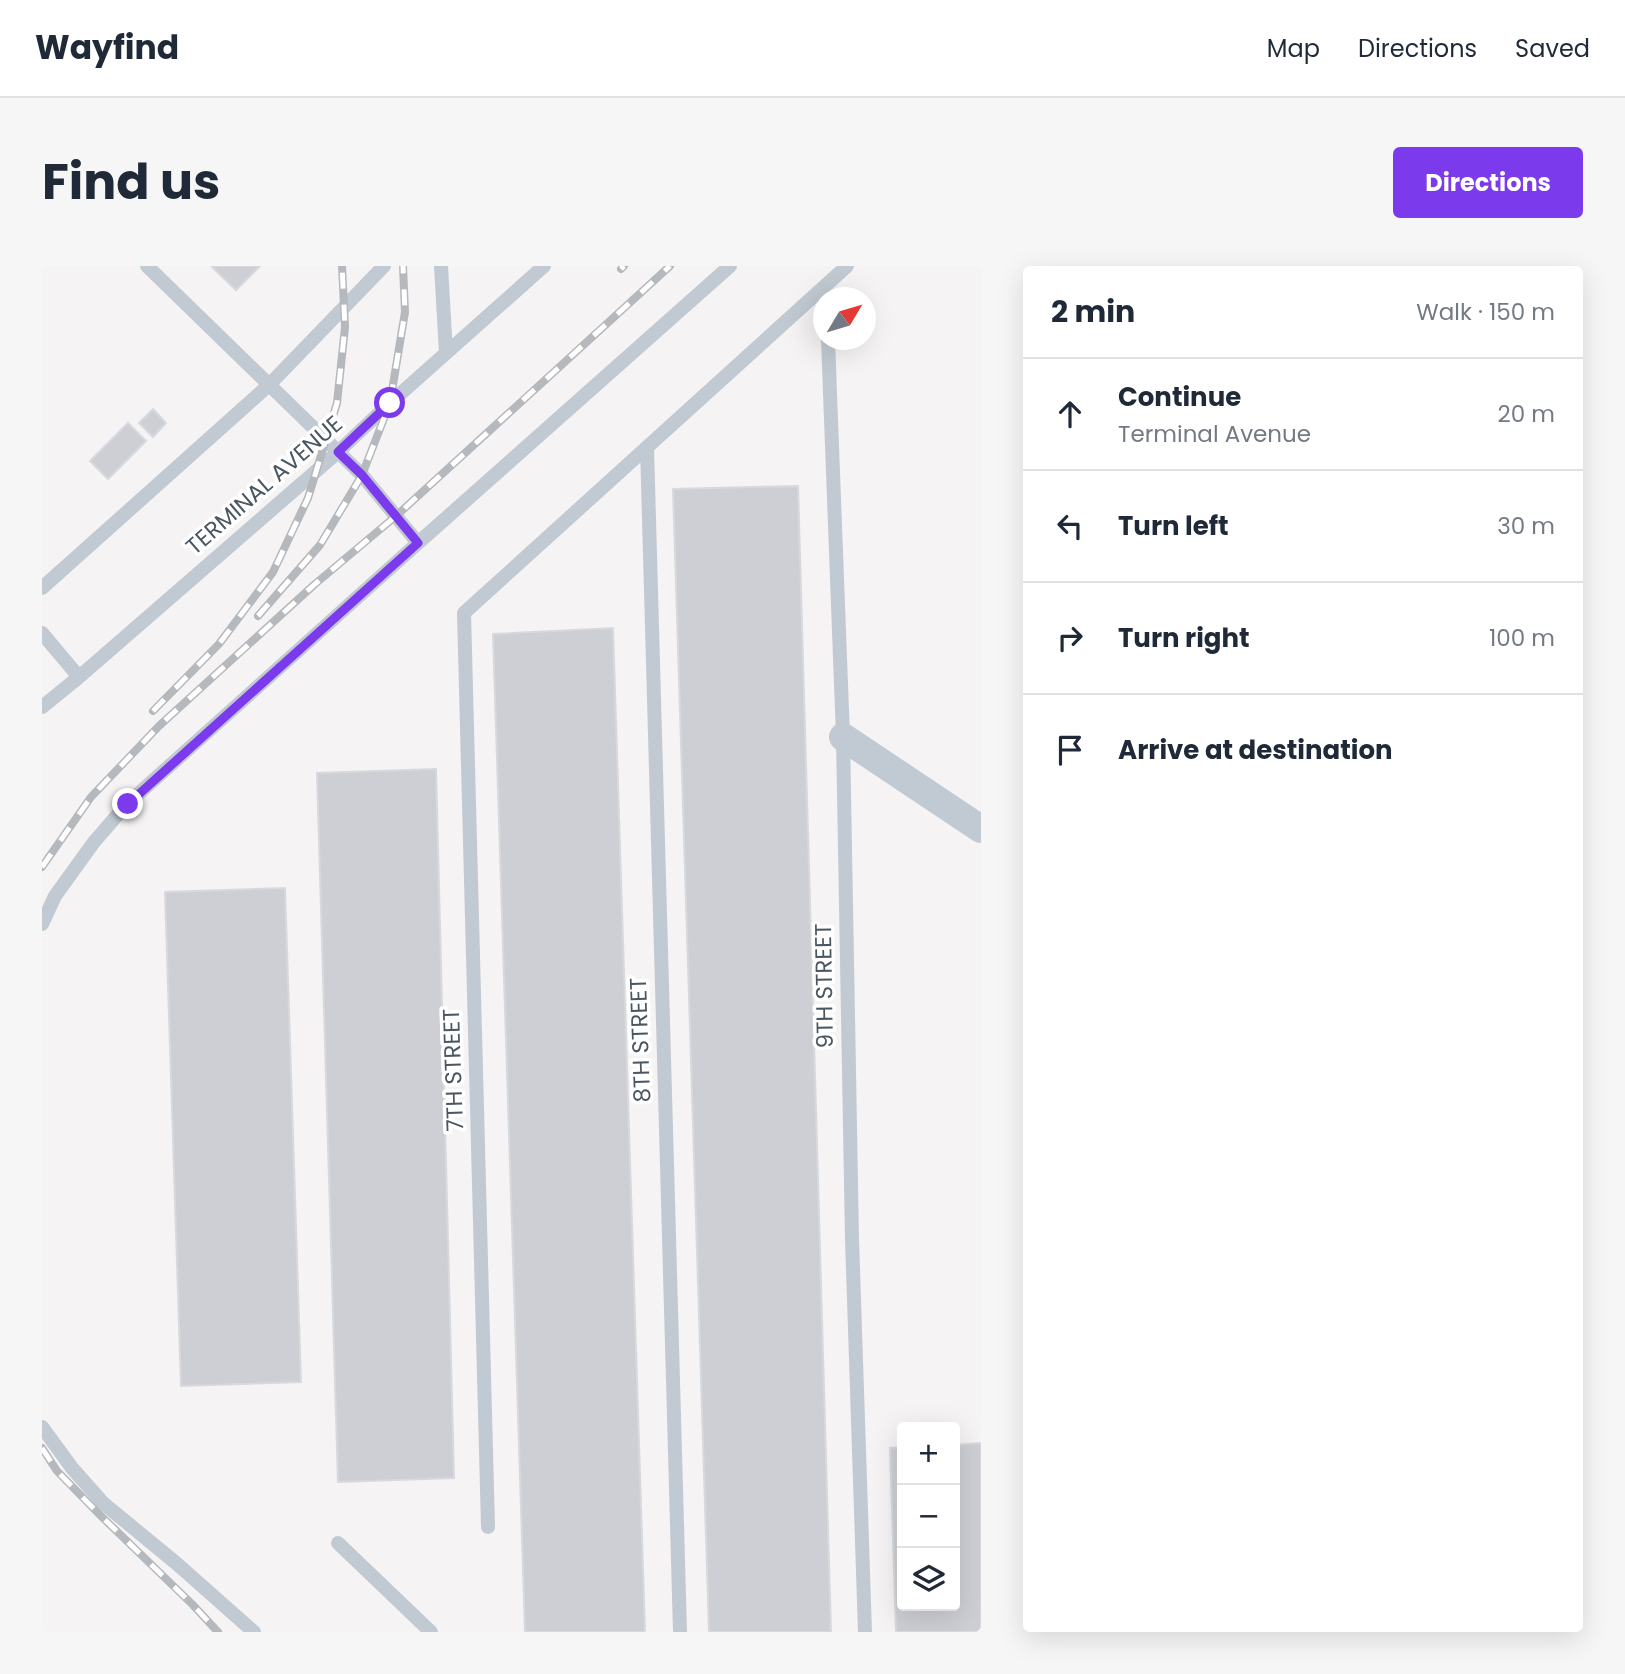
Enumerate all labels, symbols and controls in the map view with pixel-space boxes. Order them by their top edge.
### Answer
text: Wayfind [35,24,179,71]
text: Map [1267,32,1320,65]
text: Directions [1358,32,1477,65]
text: Saved [1515,32,1590,65]
button: Directions [1393,147,1583,218]
text: Find us [42,148,220,216]
north arrow [813,287,876,350]
text: 2 min [1051,290,1135,333]
text: Walk · 150 m [1416,296,1555,328]
text: Continue [1118,379,1241,415]
route start [374,387,405,418]
icon: ahead [1051,395,1089,433]
text: 20 m [1497,398,1555,430]
street label: TERMINAL AVENUE [179,408,349,562]
text: Terminal Avenue [1118,418,1311,450]
icon: left [1051,507,1089,545]
text: Turn left [1118,508,1229,544]
text: 30 m [1497,510,1555,542]
icon: right [1051,619,1089,657]
text: Turn right [1118,620,1250,656]
text: 100 m [1489,622,1555,654]
icon: arrive [1051,731,1089,769]
text: Arrive at destination [1118,732,1393,768]
route end [112,788,143,819]
street label: 9TH STREET [807,923,841,1049]
street label: 8TH STREET [622,977,658,1103]
street label: 7TH STREET [435,1008,471,1132]
map controls [897,1422,960,1611]
button: + [897,1422,960,1485]
button: − [897,1485,960,1548]
button: layers [897,1548,960,1611]

